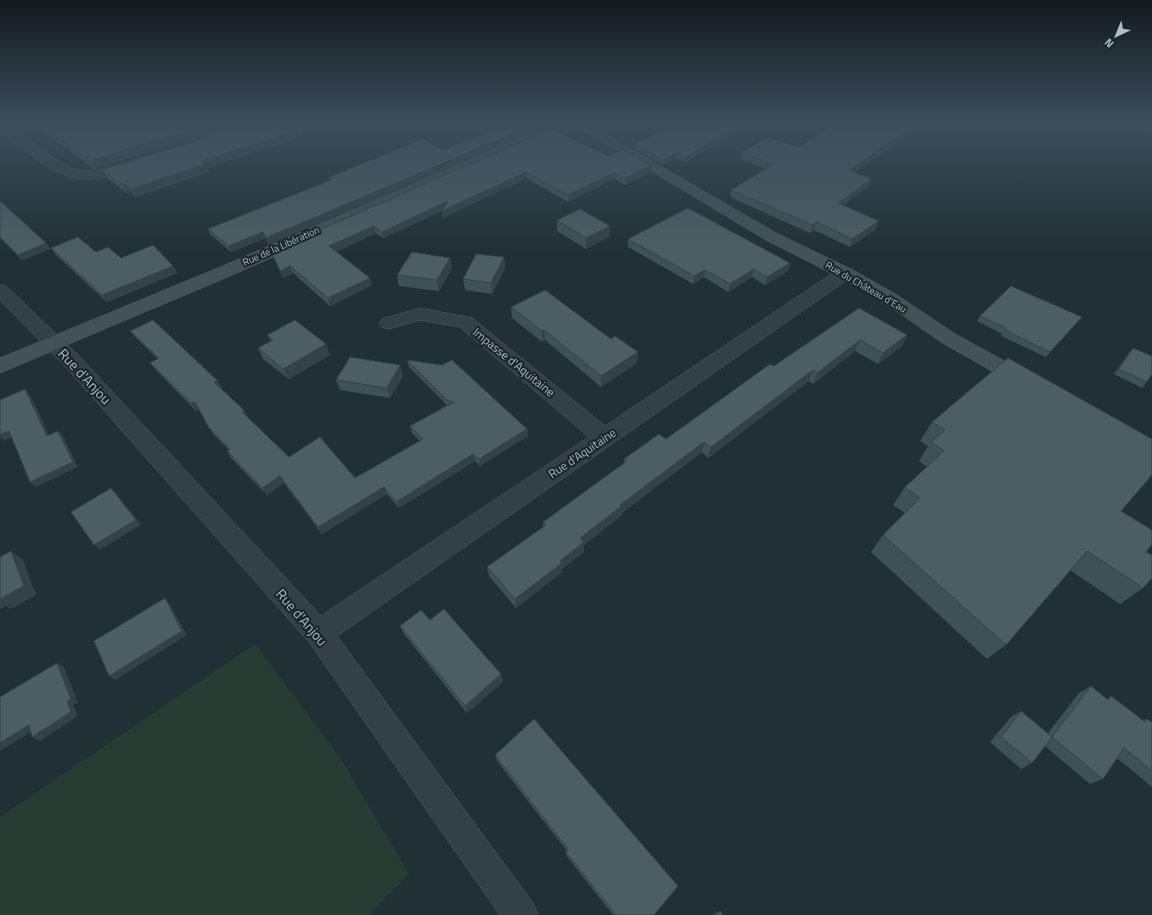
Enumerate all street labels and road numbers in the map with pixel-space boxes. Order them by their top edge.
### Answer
street label: Rue de la Libération [240,222,322,270]
street label: Rue du Château d'Eau [823,258,909,316]
street label: Impasse d'Aquitaine [469,323,559,401]
street label: Rue d'Anjou [54,343,116,409]
street label: Rue d'Aquitaine [544,423,620,483]
street label: Rue d'Anjou [271,584,333,650]

